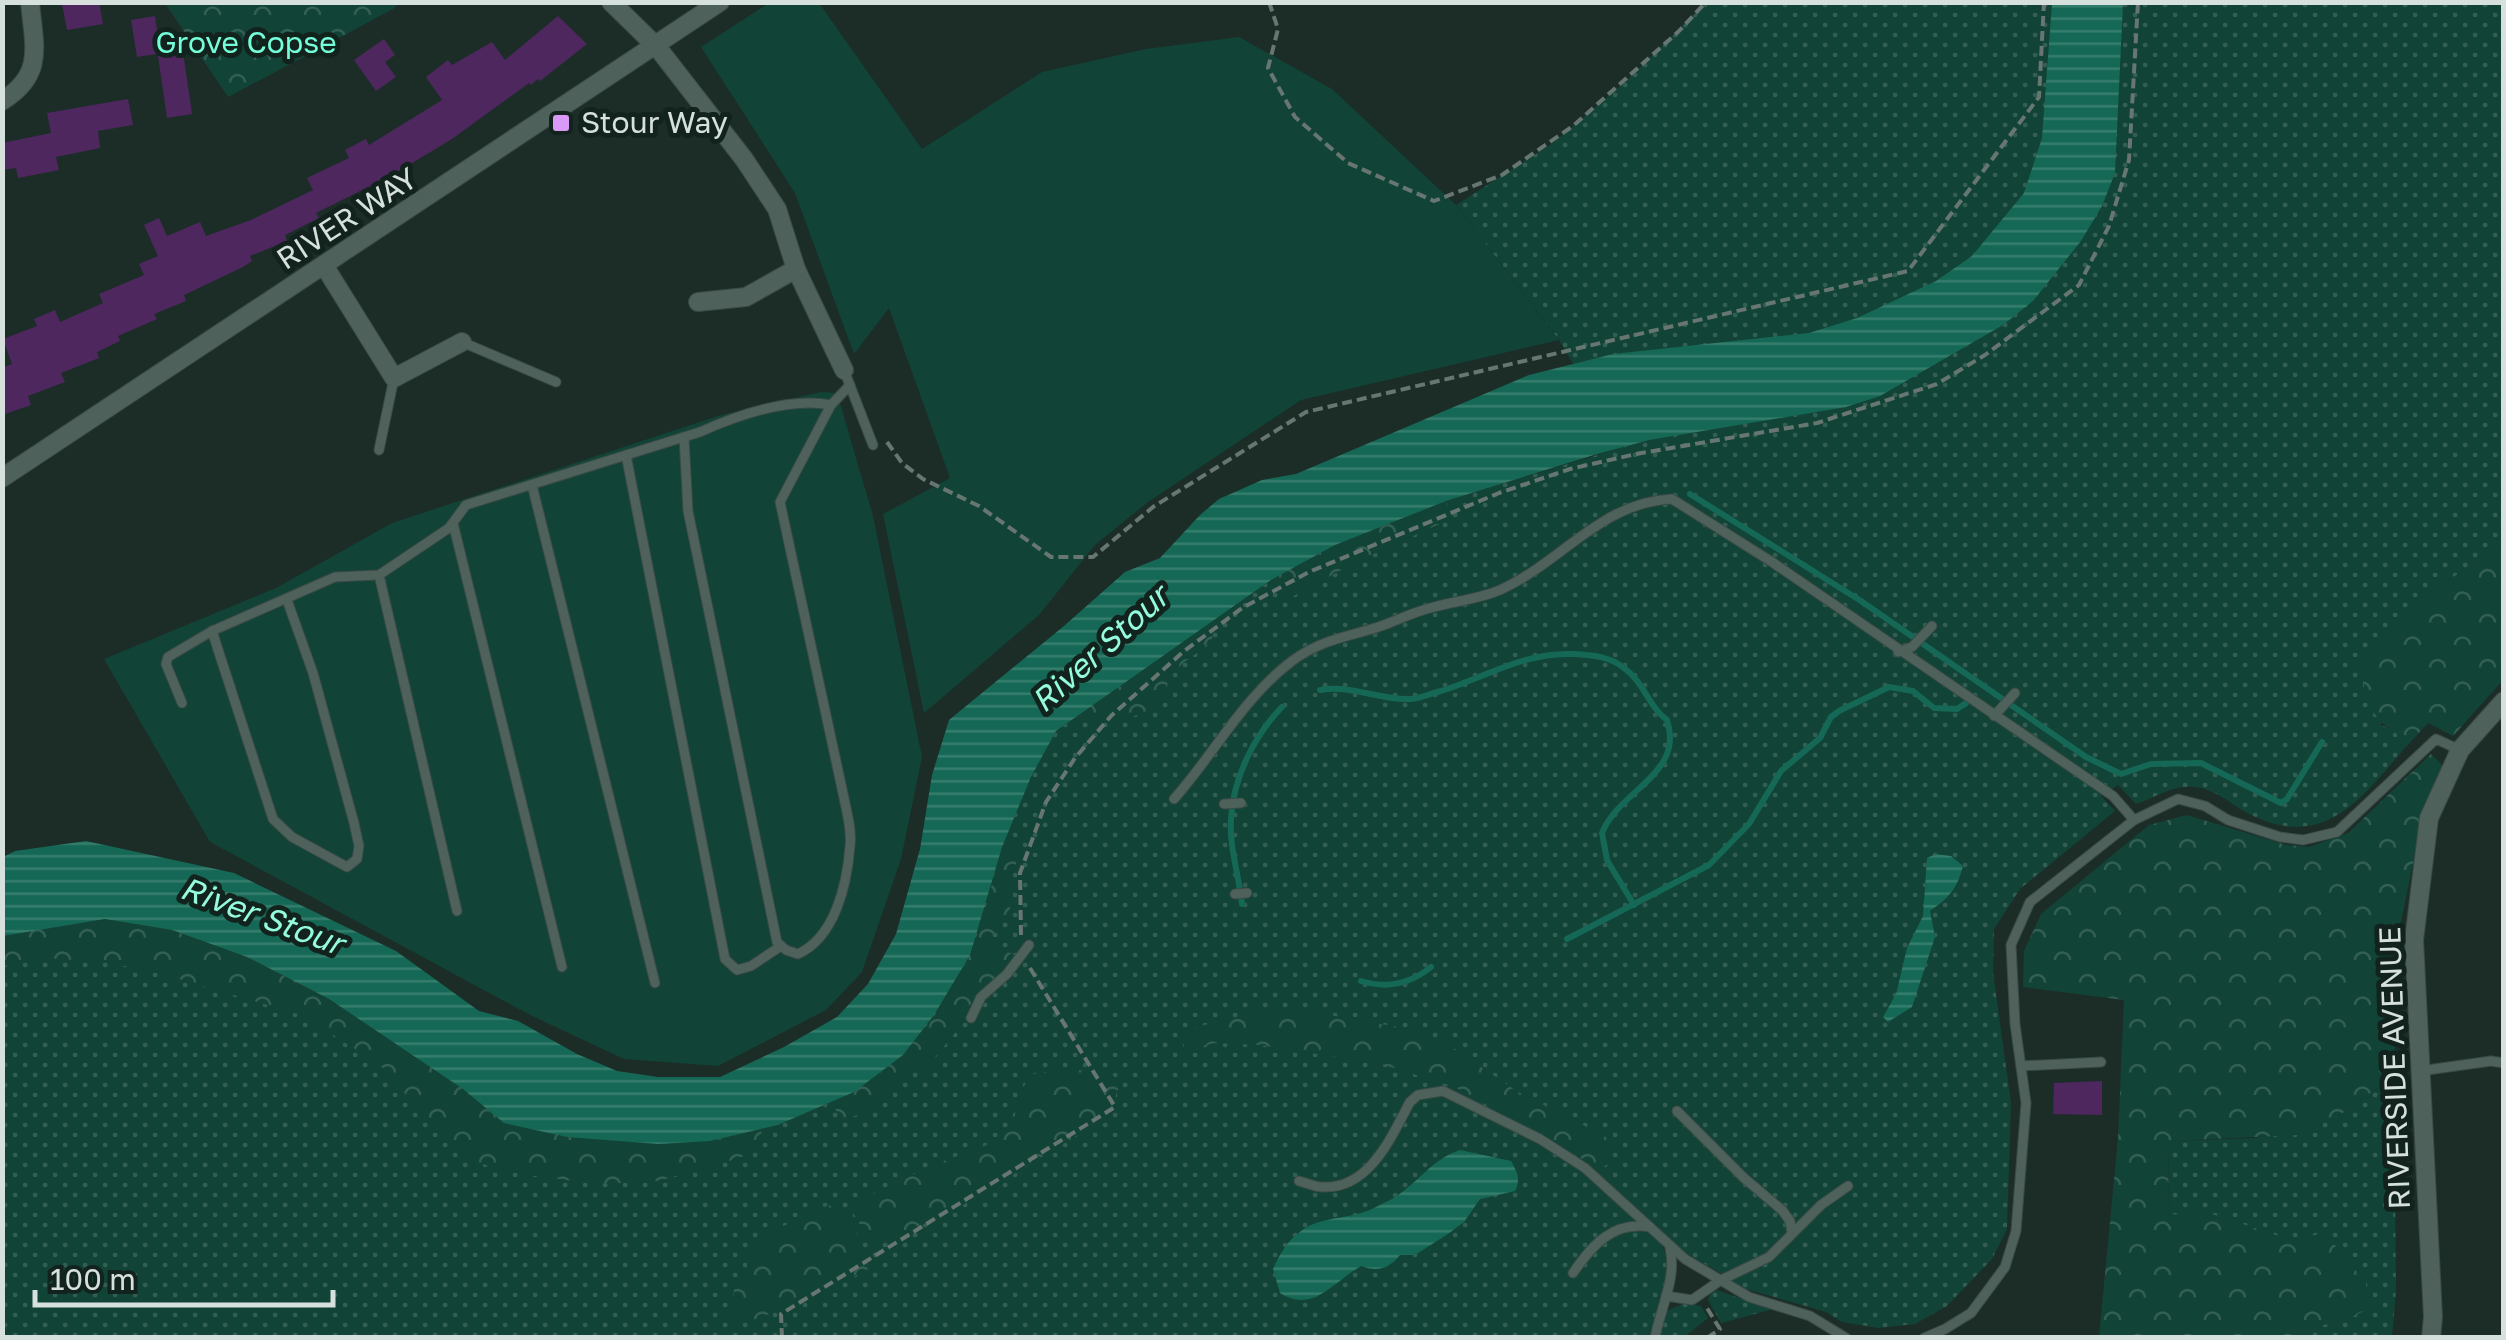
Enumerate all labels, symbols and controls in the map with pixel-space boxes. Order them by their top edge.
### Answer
park label: Grove Copse [155,24,337,60]
place label: Stour Way [581,104,728,140]
marker: Stour Way [550,112,572,134]
street label: RIVER WAY [270,160,423,277]
water label: River Stour [1023,574,1179,719]
water label: River Stour [176,868,353,964]
street label: RIVERSIDE AVENUE [2371,926,2417,1210]
scale bar [35,1245,332,1307]
text: 100 m [50,1261,136,1297]

